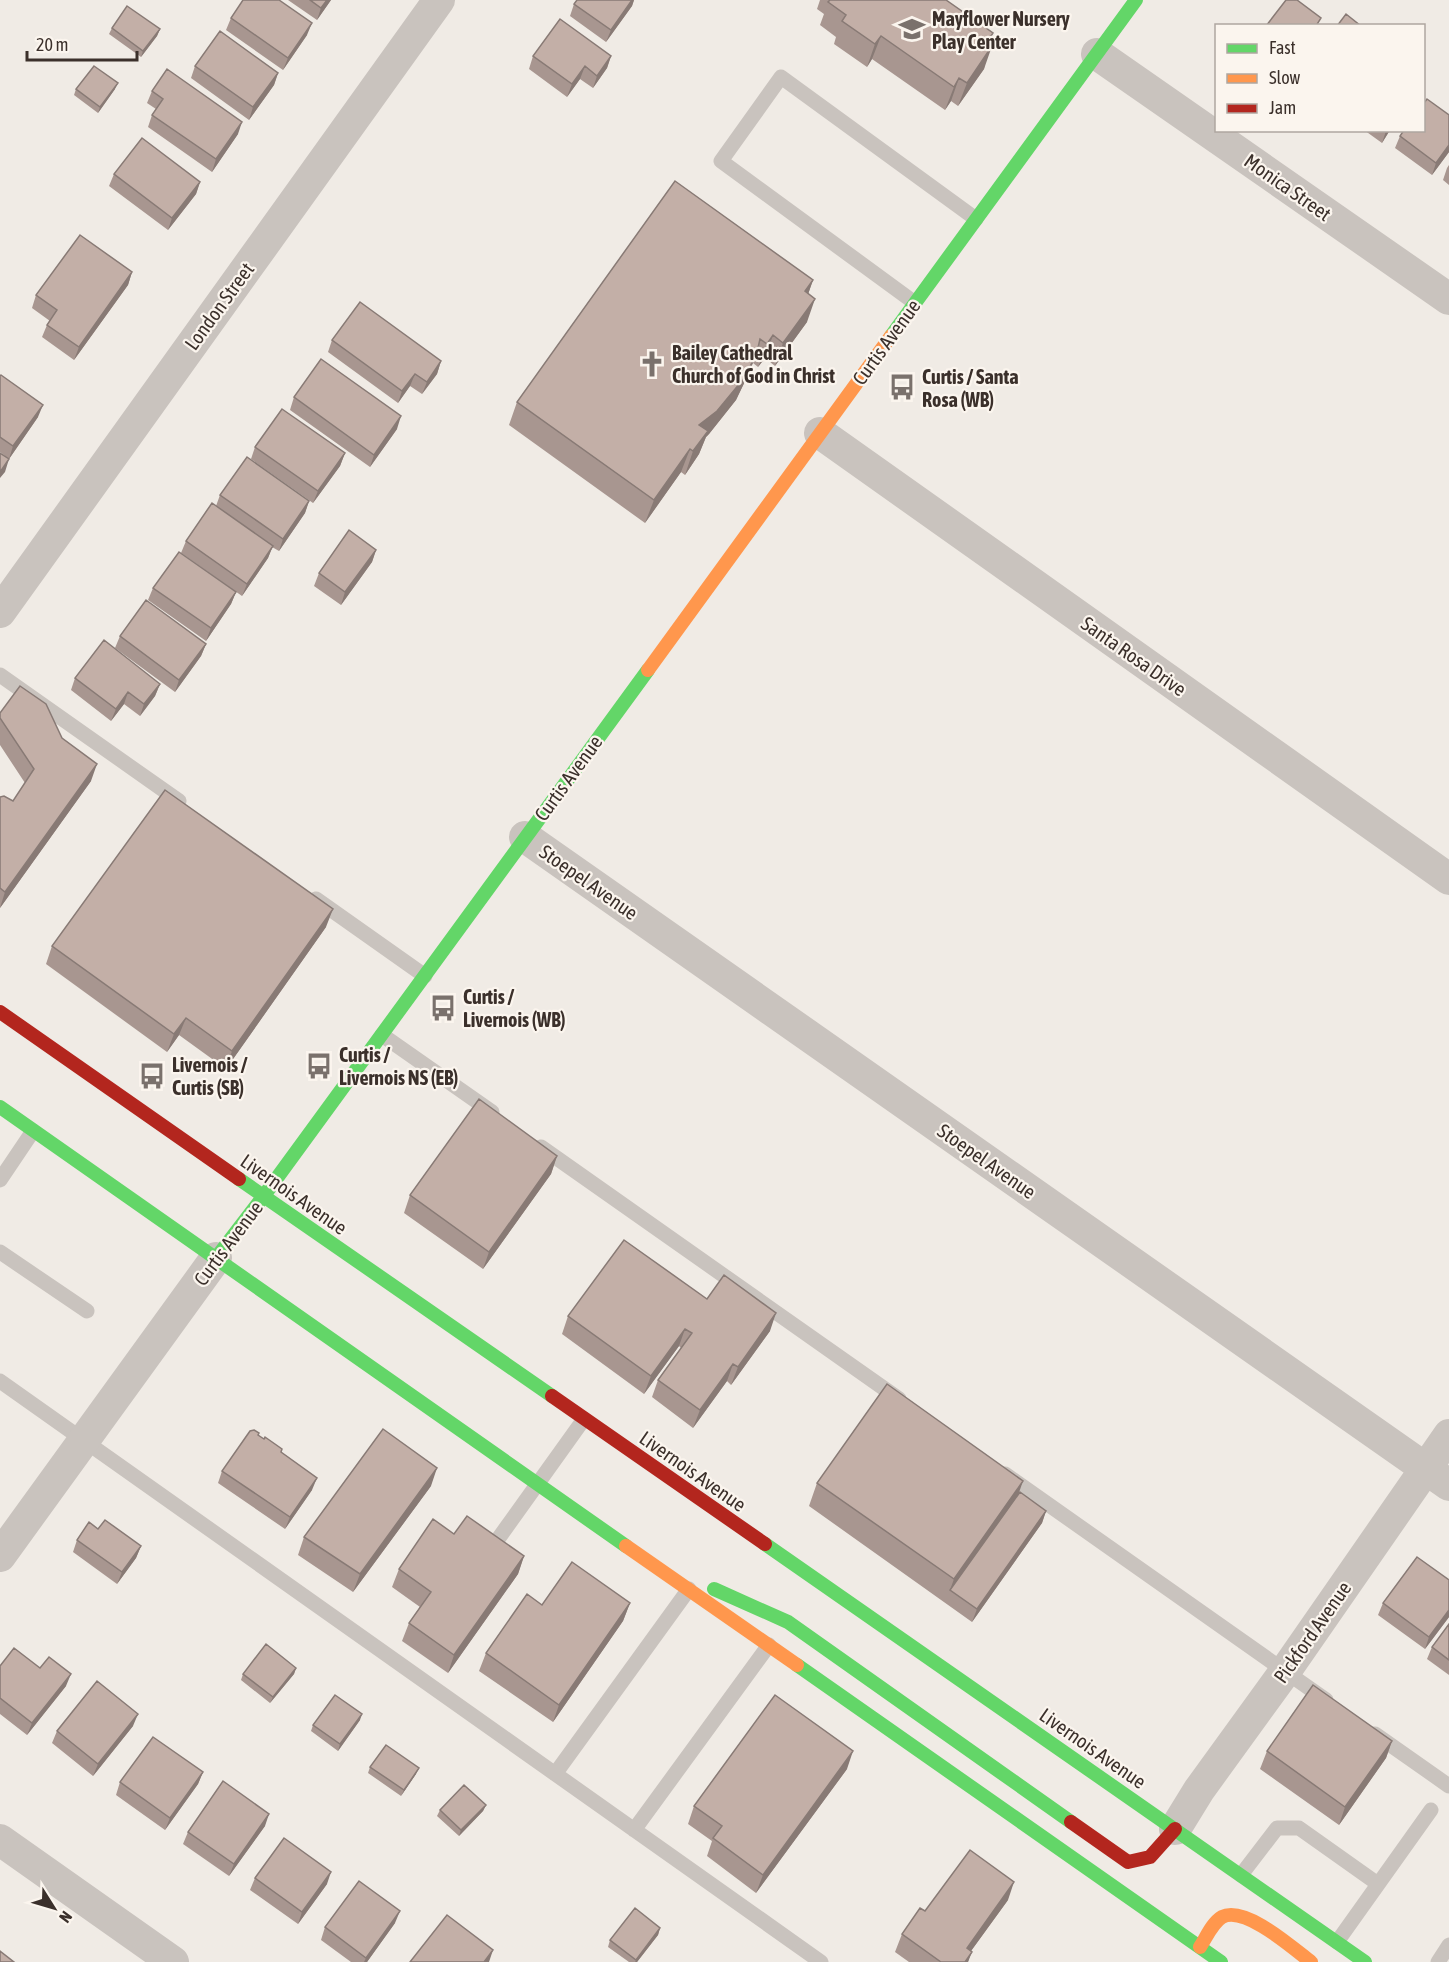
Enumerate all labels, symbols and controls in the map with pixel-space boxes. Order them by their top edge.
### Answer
place label: Mayflower Nursery Play Center [932,7,1071,53]
school or university icon: Mayflower Nursery Play Center [897,14,927,44]
scale bar [27,24,136,62]
legend [1215,24,1425,132]
text: 20 m [36,34,68,55]
text: Fast [1269,37,1296,58]
text: Slow [1269,67,1300,88]
text: Jam [1269,97,1296,118]
street label: Monica Street [1240,149,1336,225]
street label: London Street [180,258,258,354]
street label: Curtis Avenue [847,295,925,389]
place label: Bailey Cathedral Church of God in Christ [672,341,835,387]
church icon: Bailey Cathedral Church of God in Christ [637,349,667,379]
place label: Curtis / Santa Rosa (WB) [922,365,1018,411]
bus stop icon: Curtis / Santa Rosa (WB) [887,372,917,402]
street label: Santa Rosa Drive [1077,611,1191,701]
street label: Curtis Avenue [529,731,607,825]
street label: Stoepel Avenue [536,840,642,924]
place label: Curtis / Livernois (WB) [463,985,565,1031]
bus stop icon: Curtis / Livernois (WB) [428,993,458,1023]
place label: Curtis / Livernois NS (EB) [339,1043,458,1089]
bus stop icon: Curtis / Livernois NS (EB) [304,1051,334,1081]
place label: Livernois / Curtis (SB) [172,1053,248,1099]
bus stop icon: Livernois / Curtis (SB) [137,1061,167,1091]
street label: Stoepel Avenue [934,1119,1040,1203]
street label: Livernois Avenue [237,1149,351,1239]
street label: Curtis Avenue [189,1196,267,1290]
street label: Livernois Avenue [636,1426,750,1516]
street label: Pickford Avenue [1269,1577,1355,1687]
street label: Livernois Avenue [1036,1703,1150,1793]
north arrow [24,1878,84,1938]
text: N [56,1908,76,1926]

